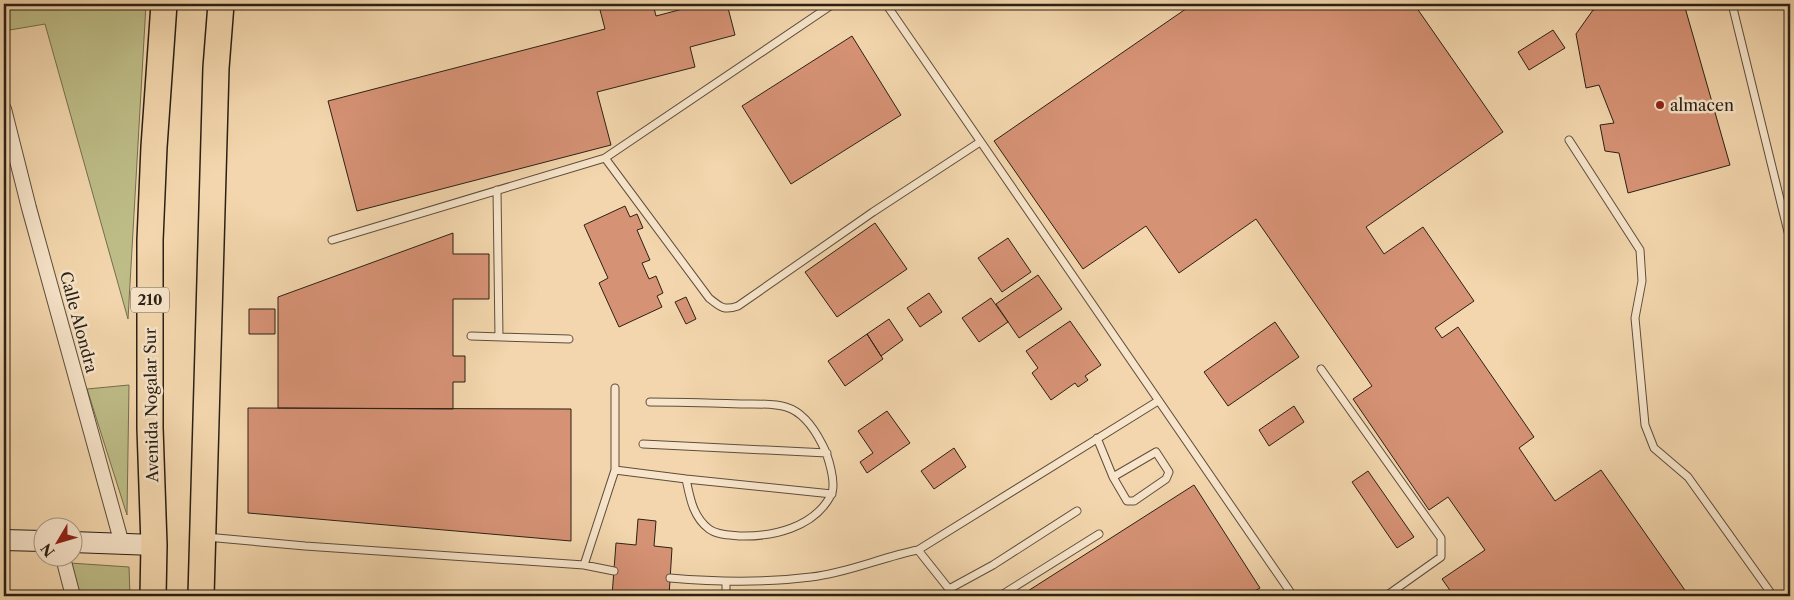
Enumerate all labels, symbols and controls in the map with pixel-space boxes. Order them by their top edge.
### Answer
place label: almacen [1670,95,1734,115]
marker: almacen [1654,99,1666,111]
street label: Calle Alondra [56,269,102,375]
road number: 210 [131,288,169,312]
street label: Avenida Nogalar Sur [140,327,162,484]
north arrow [32,518,82,568]
text: N [37,540,59,560]

